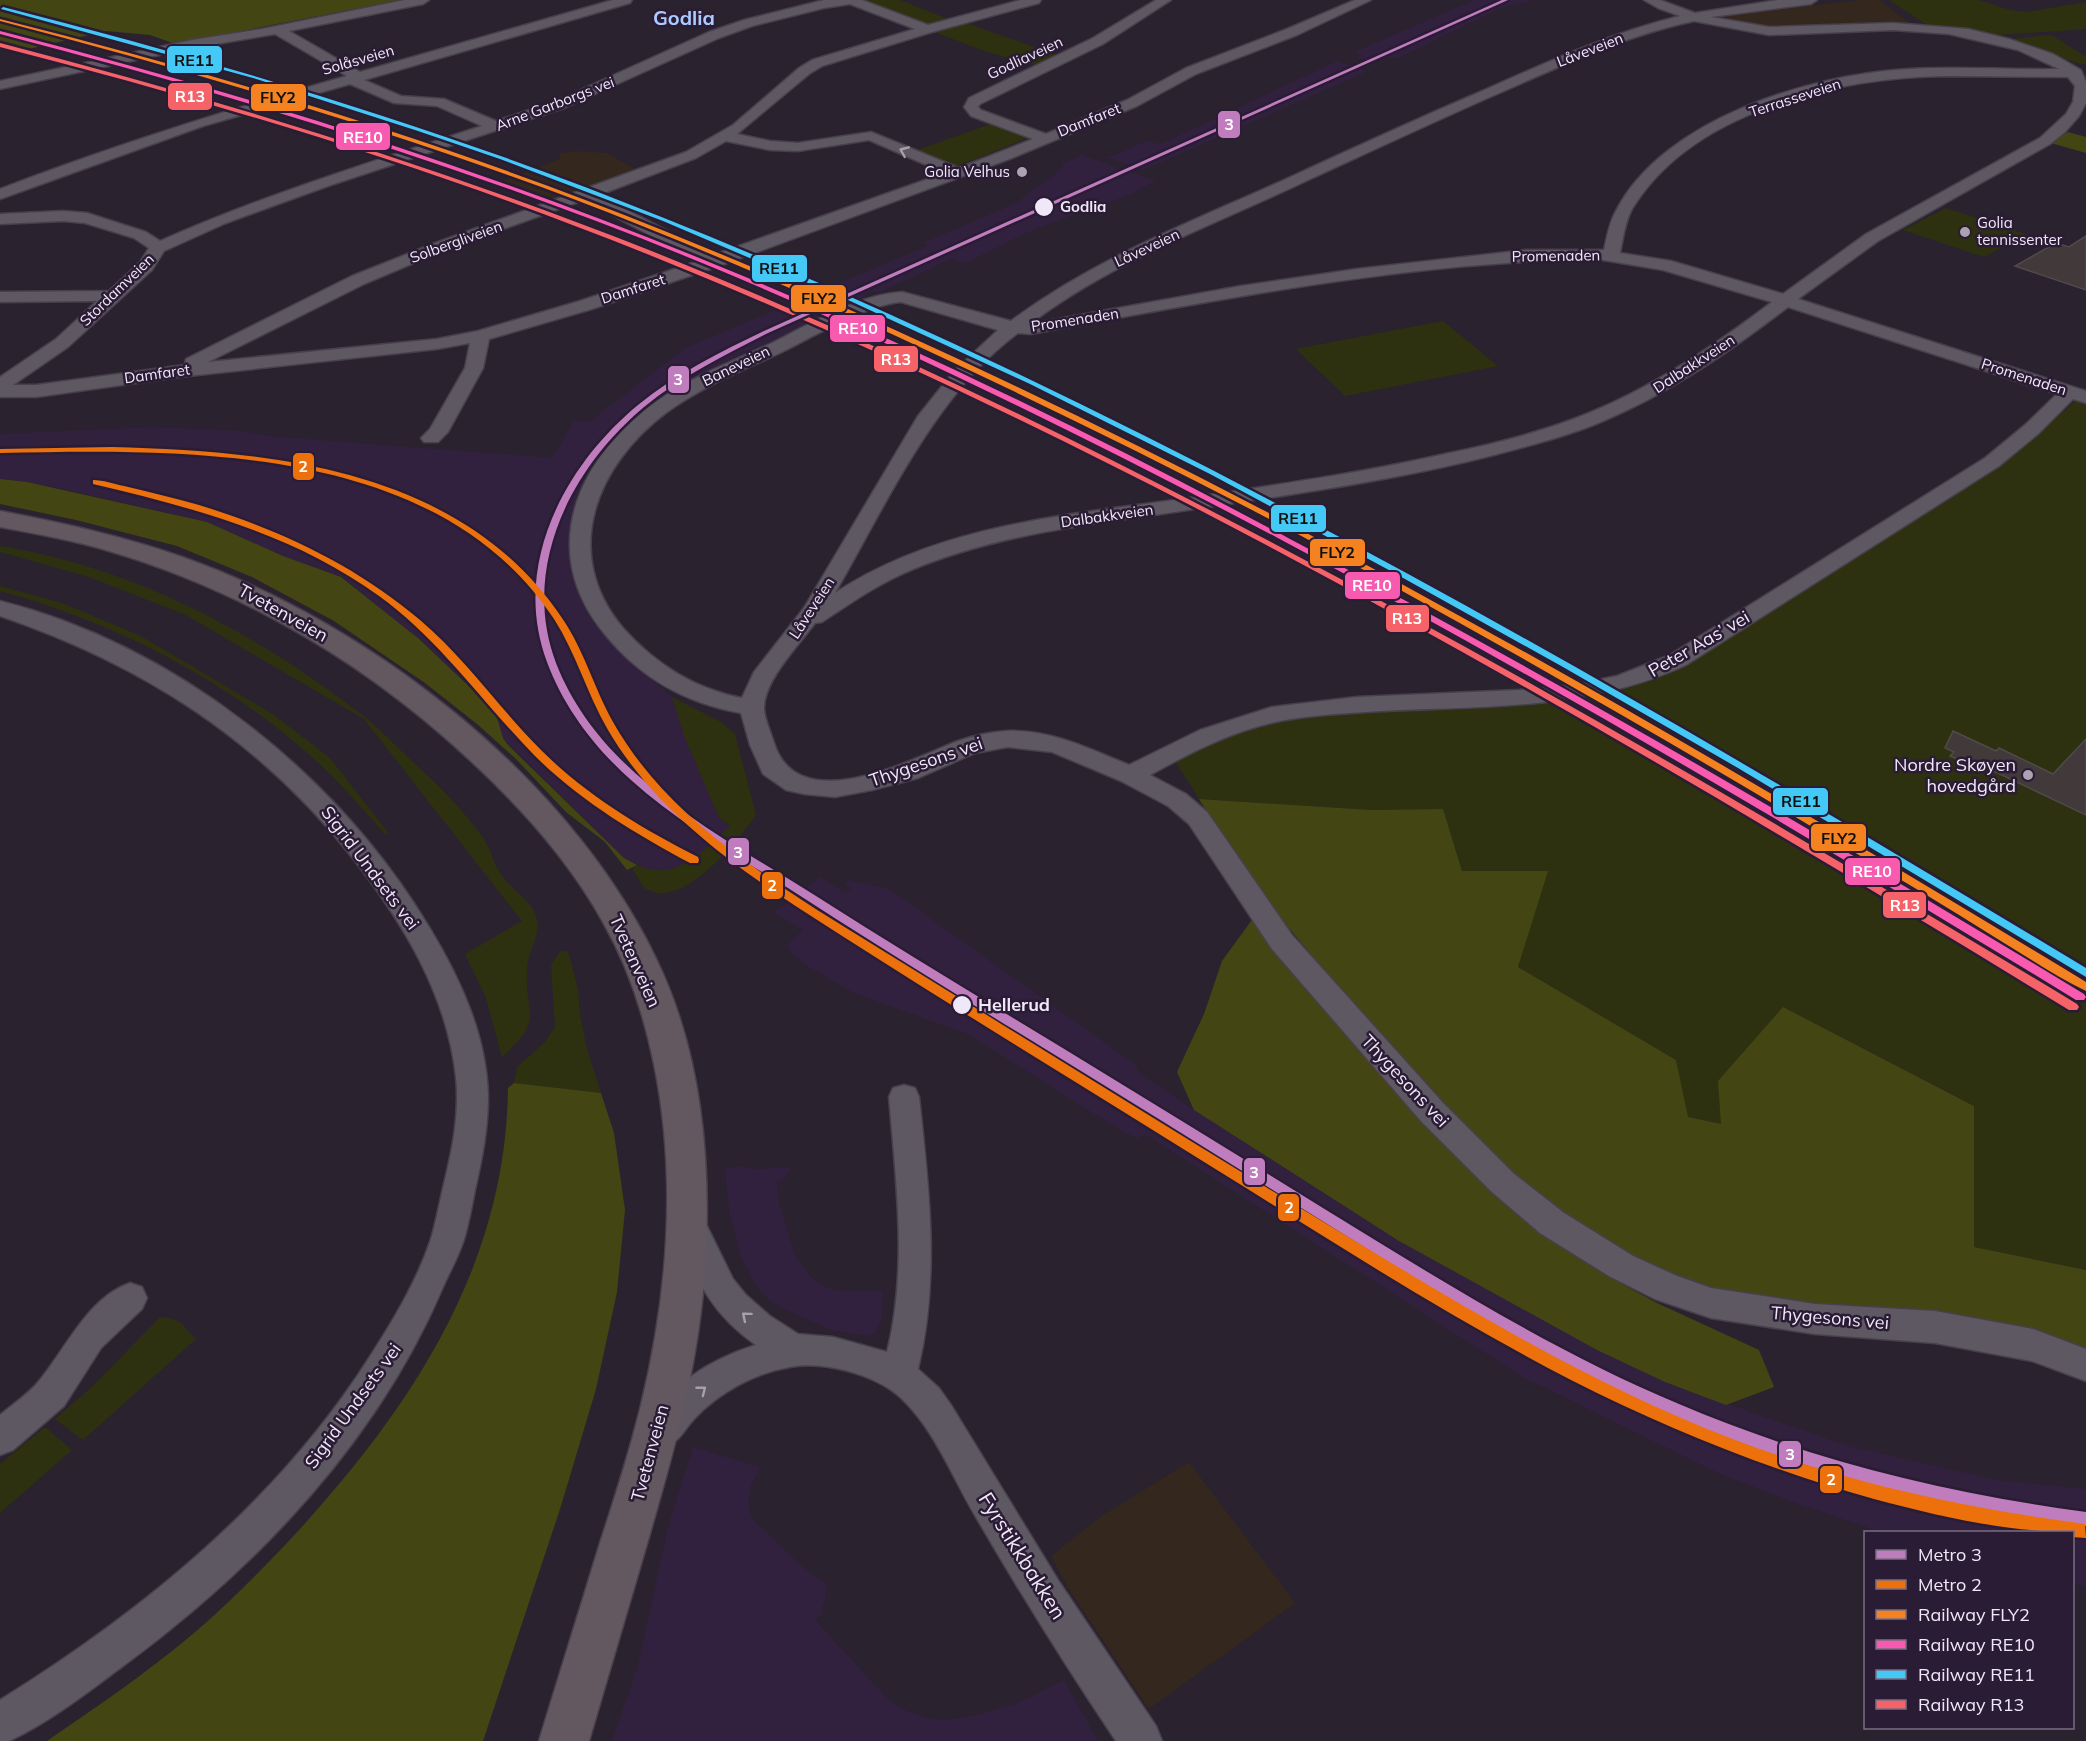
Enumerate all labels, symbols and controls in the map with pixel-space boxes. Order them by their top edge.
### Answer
district label: Godlia [653,5,715,30]
street label: Låveveien [1554,28,1626,71]
street label: Godliaveien [984,32,1066,83]
street label: Solåsveien [320,40,396,79]
line badge: RE11 [166,45,223,74]
text: RE11 [174,50,214,70]
street label: Arne Garborgs vei [493,72,617,135]
street label: Terrasseveien [1747,74,1843,121]
line badge: R13 [167,82,213,111]
line badge: FLY2 [250,83,307,112]
text: R13 [175,86,205,106]
text: FLY2 [260,87,296,107]
street label: Damfaret [1055,98,1123,141]
line badge: 3 [1217,110,1241,139]
text: 3 [1224,114,1234,134]
line badge: RE10 [335,122,391,151]
text: RE10 [343,127,383,147]
one-way arrow [899,146,910,158]
place label: Golia Velhus [924,162,1010,181]
marker: Golia Velhus [1015,165,1029,179]
marker: Godlia [1033,196,1055,218]
place label: Godlia [1060,197,1106,216]
place label: Golia tennissenter [1977,213,2063,249]
street label: Solbergliveien [407,216,505,267]
street label: Låveveien [1111,224,1182,271]
marker: Golia tennissenter [1958,225,1972,239]
street label: Promenaden [1512,245,1600,266]
street label: Stordamveien [76,249,158,330]
line badge: RE11 [751,254,808,283]
text: RE11 [759,258,799,278]
street label: Damfaret [598,269,667,308]
line badge: FLY2 [790,284,847,313]
text: FLY2 [801,288,837,308]
street label: Promenaden [1030,303,1120,336]
line badge: RE10 [829,314,886,343]
text: RE10 [838,318,878,338]
street label: Dalbakkveien [1649,330,1738,397]
street label: Baneveien [699,341,773,390]
line badge: R13 [873,345,919,373]
text: R13 [881,349,911,369]
street label: Promenaden [1979,354,2069,399]
street label: Damfaret [123,359,191,388]
line badge: 3 [667,365,690,394]
text: 3 [673,369,683,389]
line badge: 2 [292,452,315,481]
text: 2 [298,456,308,476]
street label: Dalbakkveien [1059,500,1155,531]
line badge: RE11 [1270,504,1327,533]
text: RE11 [1278,508,1318,528]
line badge: FLY2 [1309,538,1366,567]
text: FLY2 [1319,542,1355,562]
line badge: RE10 [1344,571,1401,600]
street label: Låveveien [785,573,839,642]
text: RE10 [1352,575,1392,595]
street label: Tvetenveien [234,578,332,647]
line badge: R13 [1385,604,1430,633]
street label: Peter Aas’ vei [1644,605,1753,682]
text: R13 [1392,608,1422,628]
street label: Thygesons vei [866,731,986,792]
place label: Nordre Skøyen hovedgård [1894,753,2016,797]
marker: Nordre Skøyen hovedgård [2021,768,2035,782]
line badge: RE11 [1772,787,1829,816]
text: RE11 [1781,791,1821,811]
street label: Sigrid Undsets vei [316,801,425,934]
line badge: FLY2 [1810,823,1867,852]
text: FLY2 [1821,828,1857,848]
line badge: 3 [727,837,750,866]
text: 3 [733,842,743,862]
line badge: RE10 [1844,857,1901,886]
text: RE10 [1852,861,1892,881]
line badge: 2 [761,871,784,900]
text: 2 [767,875,777,895]
line badge: R13 [1882,891,1927,919]
text: R13 [1890,895,1920,915]
street label: Tvetenveien [605,911,666,1011]
place label: Hellerud [978,993,1050,1016]
marker: Hellerud [951,994,973,1016]
street label: Thygesons vei [1357,1030,1454,1132]
line badge: 3 [1243,1157,1266,1186]
text: 3 [1249,1162,1259,1182]
line badge: 2 [1277,1193,1300,1222]
text: 2 [1284,1197,1294,1217]
street label: Thygesons vei [1770,1301,1890,1334]
one-way arrow [742,1312,753,1323]
street label: Sigrid Undsets vei [299,1339,406,1473]
one-way arrow [695,1387,706,1398]
street label: Tvetenveien [626,1402,673,1504]
line badge: 3 [1778,1440,1802,1468]
text: 3 [1785,1444,1795,1464]
line badge: 2 [1819,1465,1843,1494]
text: 2 [1826,1469,1836,1489]
street label: Fyrstikkbakken [973,1487,1072,1624]
legend [1864,1531,2074,1729]
text: Metro 3 [1918,1543,1982,1566]
text: Metro 2 [1918,1573,1982,1596]
text: Railway FLY2 [1918,1603,2030,1626]
text: Railway RE10 [1918,1633,2035,1656]
text: Railway RE11 [1918,1663,2035,1686]
text: Railway R13 [1918,1693,2024,1716]

